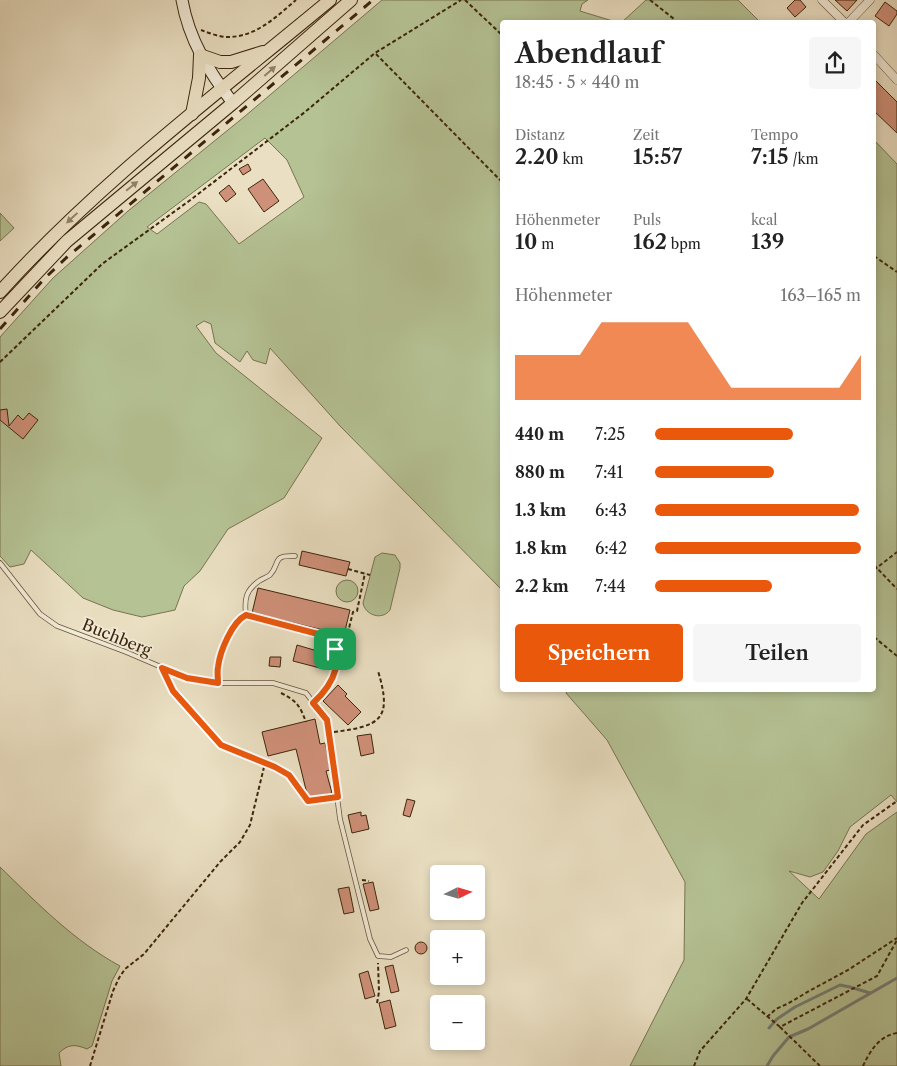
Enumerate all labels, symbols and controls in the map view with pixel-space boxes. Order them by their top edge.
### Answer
text: Abendlauf [515,36,662,70]
button: share [809,37,861,89]
one-way arrow [263,66,276,77]
text: 18:45 · 5 × 440 m [515,72,639,92]
text: Distanz [515,126,565,144]
text: Zeit [633,126,660,144]
text: Tempo [751,126,798,144]
text: 2.20 [515,144,559,169]
text: 15:57 [633,144,682,169]
text: 7:15 [751,144,789,169]
text: km [559,150,584,168]
text: /km [789,150,819,168]
one-way arrow [125,181,138,192]
text: Höhenmeter [515,211,600,229]
text: Puls [633,211,661,229]
text: kcal [751,211,777,229]
one-way arrow [66,212,78,224]
text: 10 [515,229,537,254]
text: 162 [633,229,667,254]
text: 139 [751,229,784,254]
text: m [537,235,554,253]
text: bpm [667,235,701,253]
text: Höhenmeter [515,285,612,305]
text: 163–165 m [780,285,861,305]
text: 440 m [515,424,564,444]
text: 7:25 [595,424,625,444]
text: 880 m [515,462,565,482]
text: 7:41 [595,462,623,482]
text: 1.3 km [515,500,566,520]
text: 6:43 [595,500,627,520]
text: 1.8 km [515,538,567,558]
text: 6:42 [595,538,627,558]
text: 2.2 km [515,576,569,596]
text: 7:44 [595,576,626,596]
street label: Buchberg [79,614,155,660]
button: Speichern [515,624,683,682]
button: Teilen [693,624,861,682]
pin [314,628,356,670]
icon: arrive [321,635,349,663]
north arrow [430,865,485,920]
map controls [430,865,485,1050]
button: + [430,930,485,985]
button: − [430,995,485,1050]

